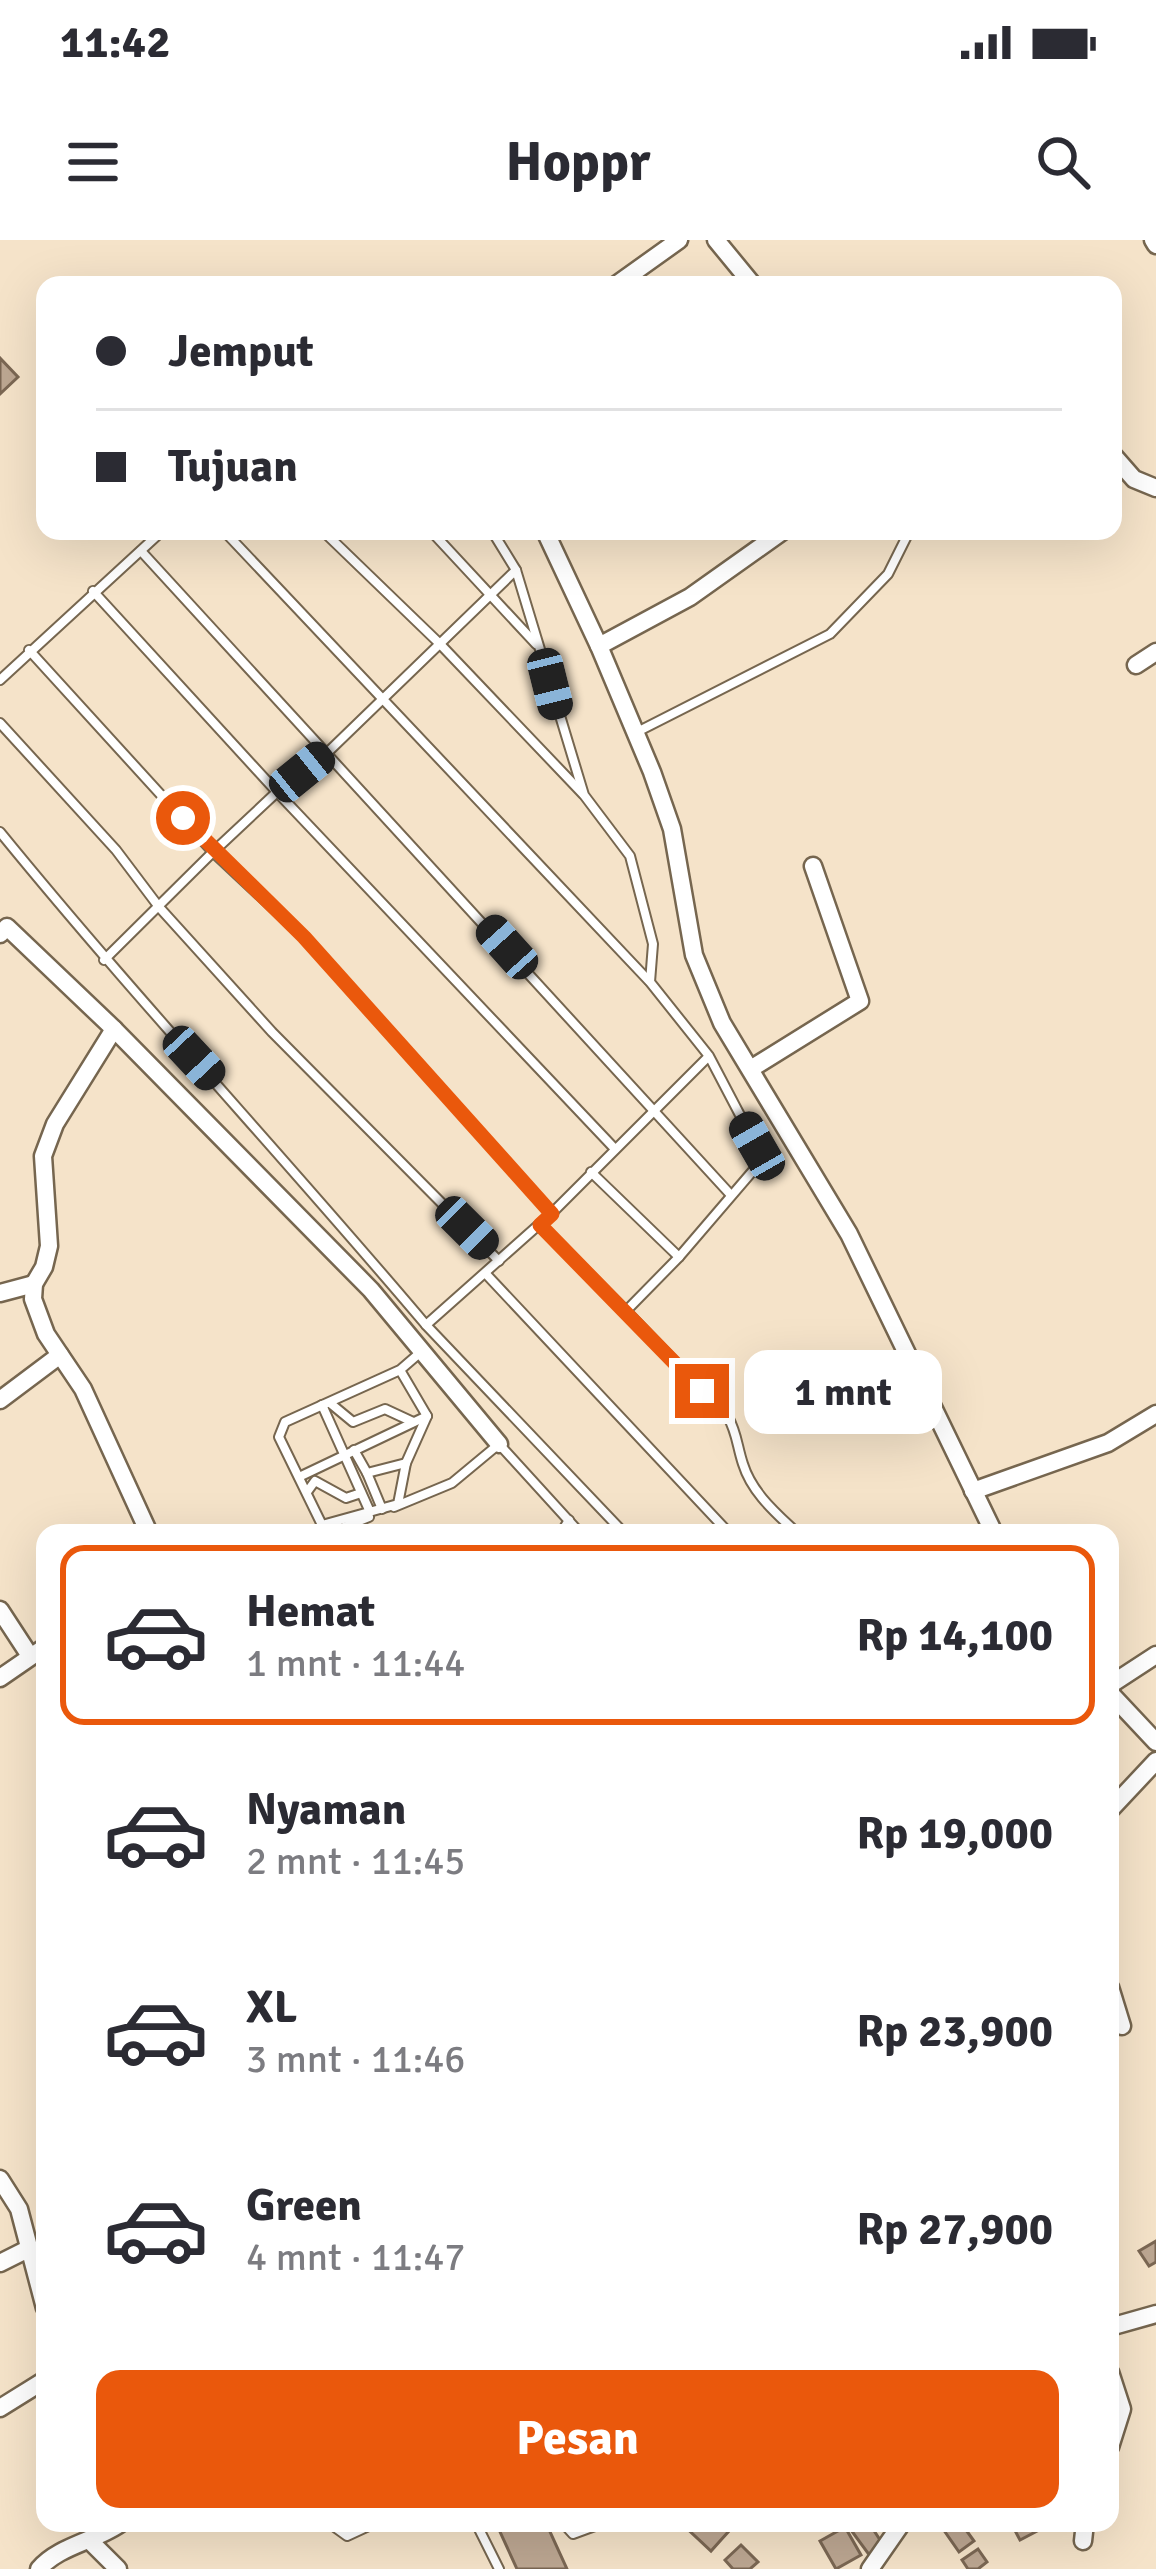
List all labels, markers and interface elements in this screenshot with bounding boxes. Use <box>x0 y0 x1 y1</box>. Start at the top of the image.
text: 11:42 <box>60 15 170 70</box>
icon: menu <box>60 129 126 195</box>
text: Hoppr <box>506 129 650 196</box>
icon: search <box>1030 129 1096 195</box>
text: Jemput <box>168 324 314 379</box>
text: Tujuan <box>168 439 298 494</box>
car <box>524 645 576 723</box>
car <box>263 735 341 809</box>
route start <box>156 791 210 845</box>
car <box>470 908 544 986</box>
car <box>156 1019 232 1097</box>
car <box>723 1106 791 1186</box>
car <box>429 1190 505 1266</box>
callout: 1 mnt <box>744 1349 942 1433</box>
route end <box>675 1364 729 1418</box>
text: 1 mnt <box>794 1368 892 1416</box>
icon: car <box>102 1581 210 1689</box>
text: Hemat <box>246 1584 375 1639</box>
text: Rp 14,100 <box>856 1608 1053 1663</box>
text: 1 mnt · 11:44 <box>246 1639 465 1687</box>
icon: car <box>102 1779 210 1887</box>
text: Nyaman <box>246 1782 406 1837</box>
text: Rp 19,000 <box>856 1806 1053 1861</box>
text: 2 mnt · 11:45 <box>246 1837 465 1885</box>
icon: car <box>102 1977 210 2085</box>
text: XL <box>246 1980 297 2035</box>
text: Rp 23,900 <box>856 2004 1053 2059</box>
text: 3 mnt · 11:46 <box>246 2035 465 2083</box>
icon: car <box>102 2175 210 2283</box>
text: Green <box>246 2178 362 2233</box>
text: Rp 27,900 <box>856 2202 1053 2257</box>
text: 4 mnt · 11:47 <box>246 2233 465 2281</box>
button: Pesan <box>96 2370 1059 2508</box>

